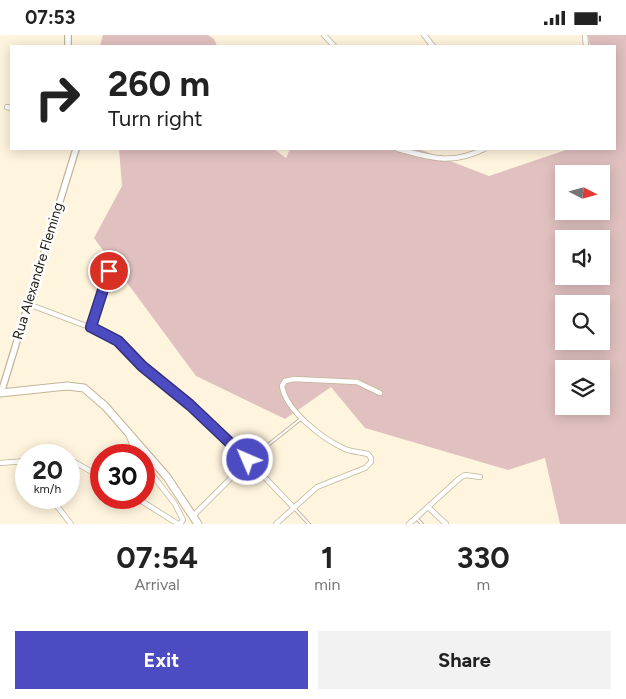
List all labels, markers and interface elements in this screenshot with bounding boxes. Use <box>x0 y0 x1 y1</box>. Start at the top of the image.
text: 07:53 <box>25 6 75 29</box>
text: 260 m <box>108 63 210 105</box>
icon: right <box>25 65 90 130</box>
text: Turn right <box>108 105 203 132</box>
north arrow <box>555 165 610 220</box>
map controls <box>555 165 610 415</box>
street label: Rua Alexandre Fleming <box>9 200 67 342</box>
button: sound <box>555 230 610 285</box>
pin <box>88 250 130 292</box>
icon: arrive <box>95 257 123 285</box>
button: search <box>555 295 610 350</box>
button: layers <box>555 360 610 415</box>
position arrow <box>221 433 273 485</box>
speed limit sign: 30 <box>90 444 155 509</box>
text: 20 <box>32 455 63 485</box>
text: km/h <box>34 482 61 496</box>
text: 07:54 <box>116 539 198 576</box>
text: 1 <box>321 539 334 576</box>
text: 330 <box>457 539 510 576</box>
text: Arrival <box>135 575 180 594</box>
text: min <box>314 575 341 594</box>
text: m <box>476 575 490 594</box>
button: Exit <box>15 631 308 689</box>
button: Share <box>318 631 611 689</box>

